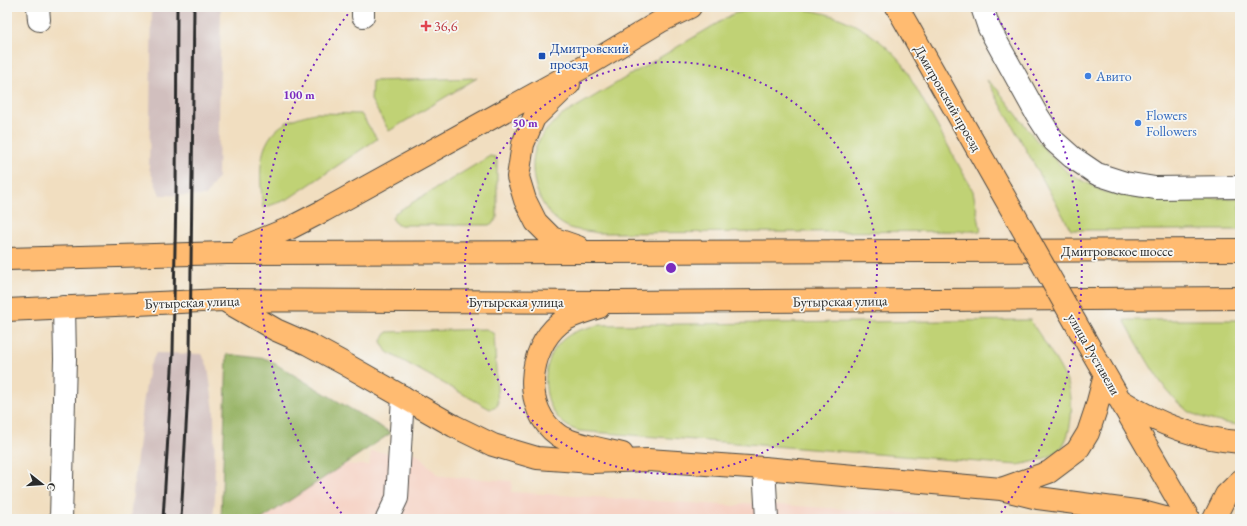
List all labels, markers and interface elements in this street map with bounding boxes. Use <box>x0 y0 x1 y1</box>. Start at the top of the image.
place label: 36,6 <box>434 17 458 35</box>
marker: 36,6 <box>421 21 431 31</box>
place label: Дмитровский проезд <box>550 39 629 73</box>
street label: Дмитровский проезд <box>910 42 986 155</box>
marker: Дмитровский проезд <box>537 51 547 61</box>
place label: Авито <box>1095 67 1132 85</box>
marker: Авито <box>1083 71 1093 81</box>
text: 100 m <box>283 87 315 103</box>
place label: Flowers Followers <box>1146 106 1197 140</box>
text: 50 m <box>512 115 538 131</box>
marker: Flowers Followers <box>1133 118 1143 128</box>
street label: Дмитровское шоссе <box>1061 242 1173 260</box>
centre of rings <box>664 261 678 275</box>
street label: Бутырская улица <box>144 291 240 313</box>
street label: Бутырская улица <box>792 291 888 311</box>
street label: Бутырская улица <box>468 293 564 311</box>
street label: улица Руставели <box>1063 310 1125 399</box>
north arrow <box>22 464 62 504</box>
text: С <box>44 481 59 493</box>

